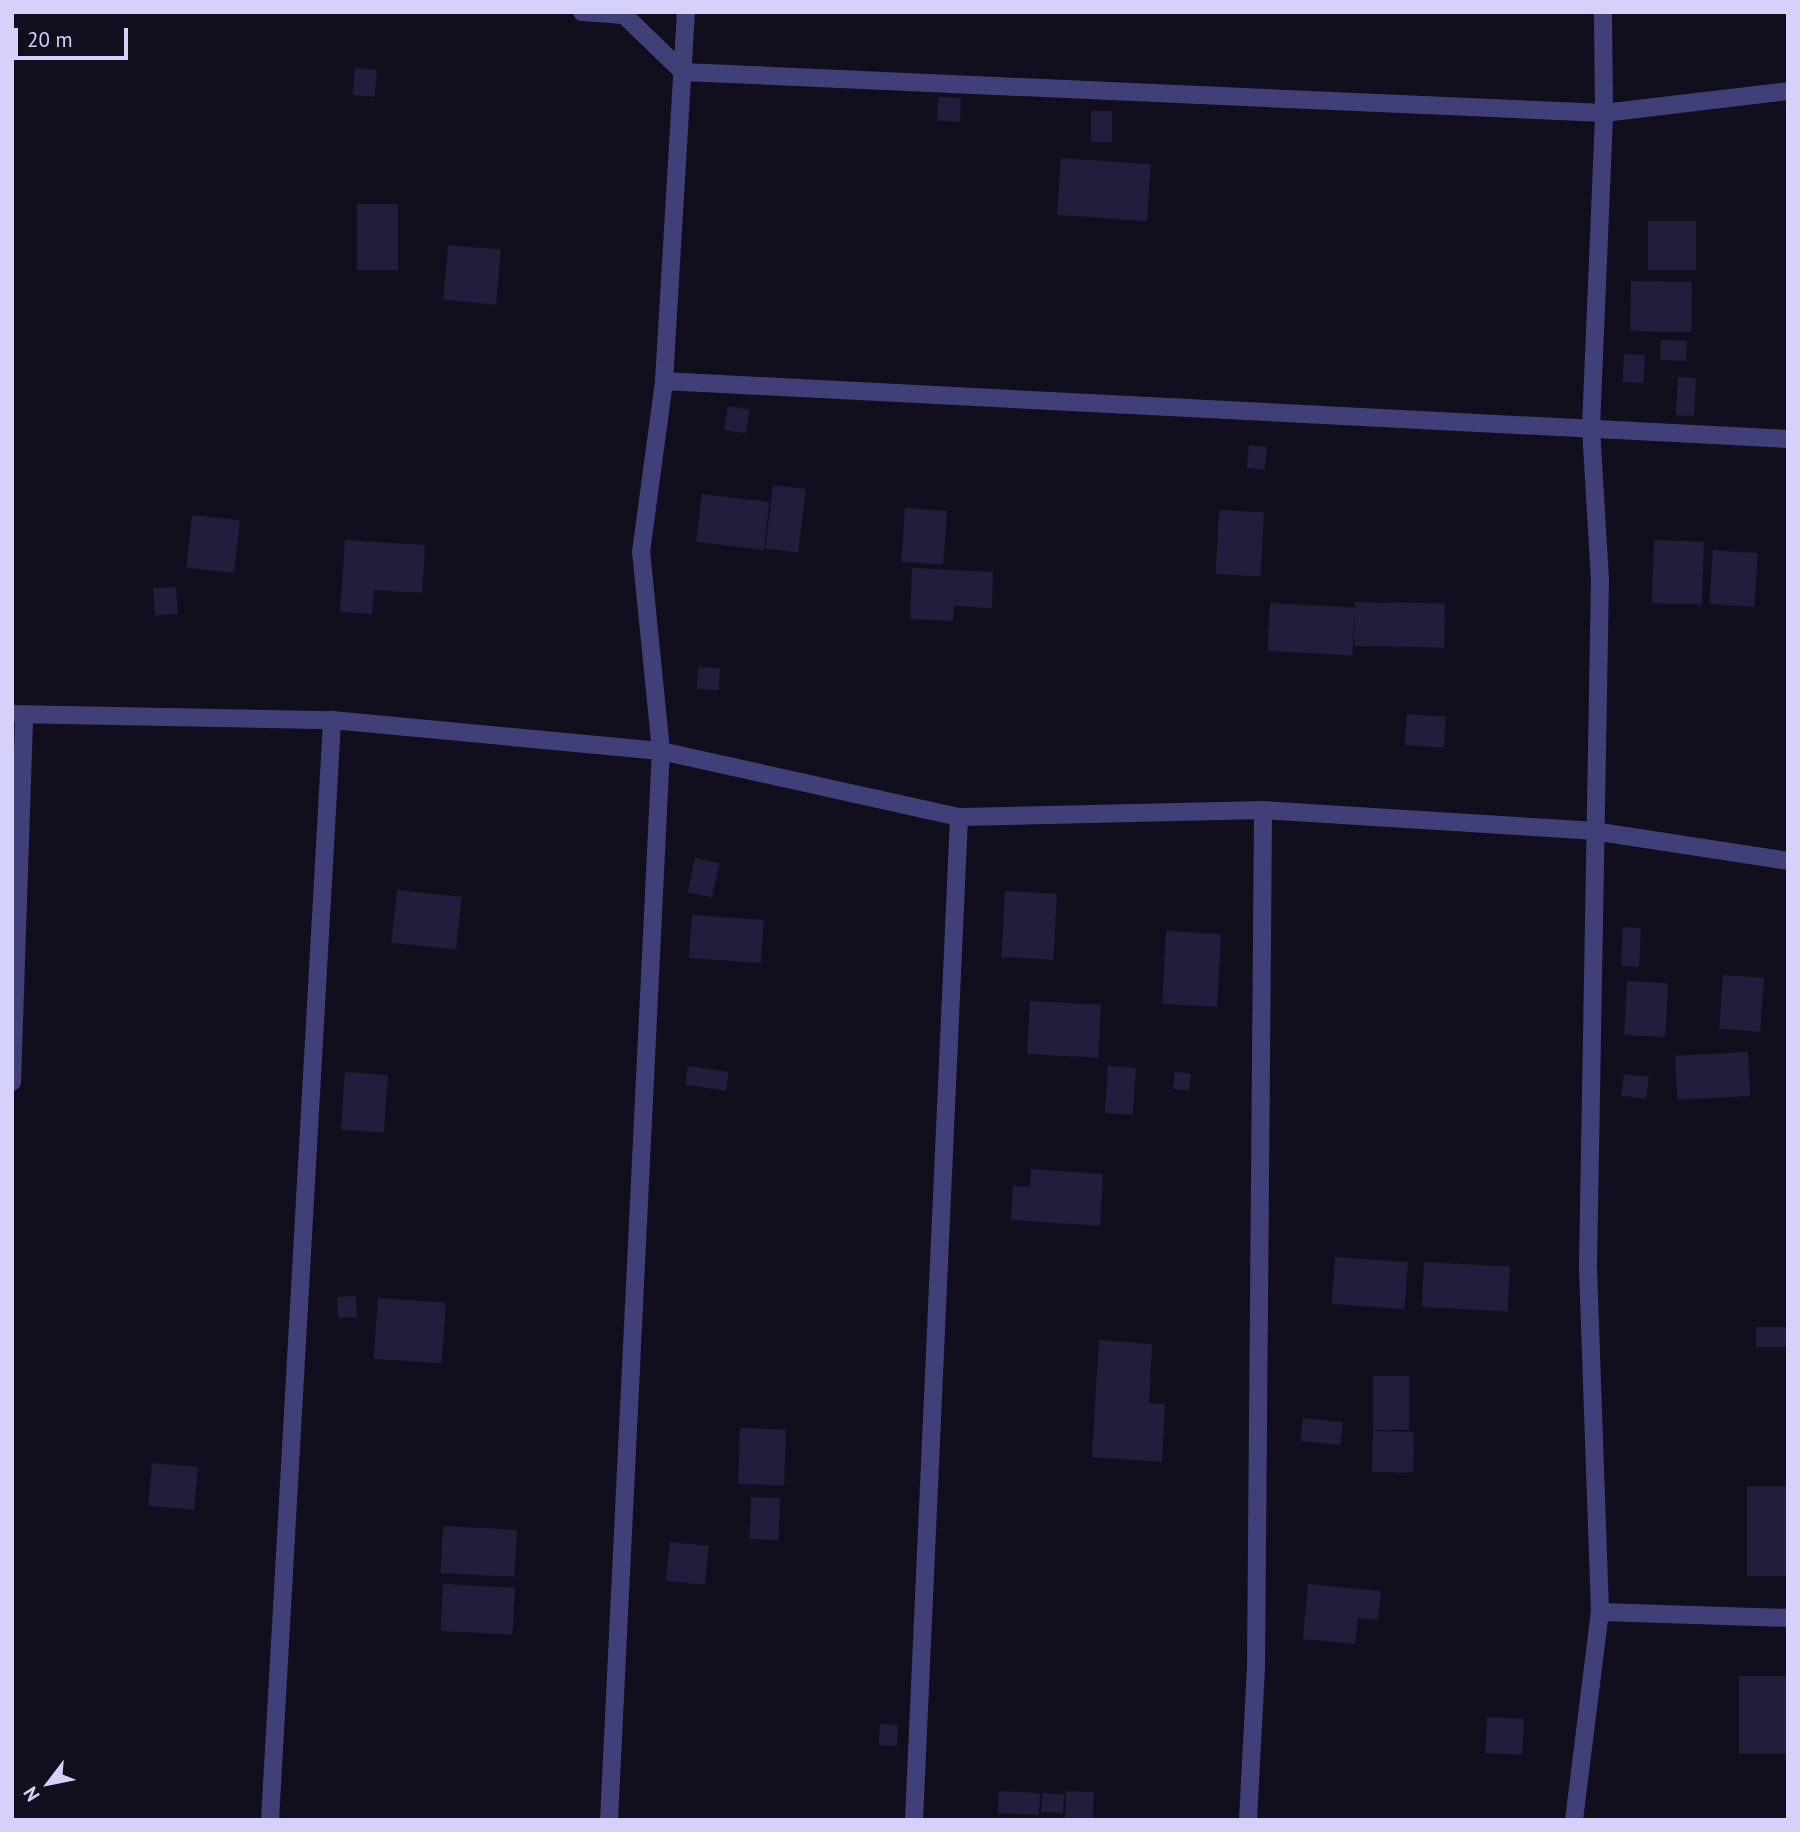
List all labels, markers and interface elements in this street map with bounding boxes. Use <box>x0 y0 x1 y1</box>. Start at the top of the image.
scale bar <box>18 14 131 58</box>
text: 20 m <box>27 26 73 53</box>
north arrow <box>14 1748 84 1818</box>
text: N <box>18 1782 45 1806</box>

